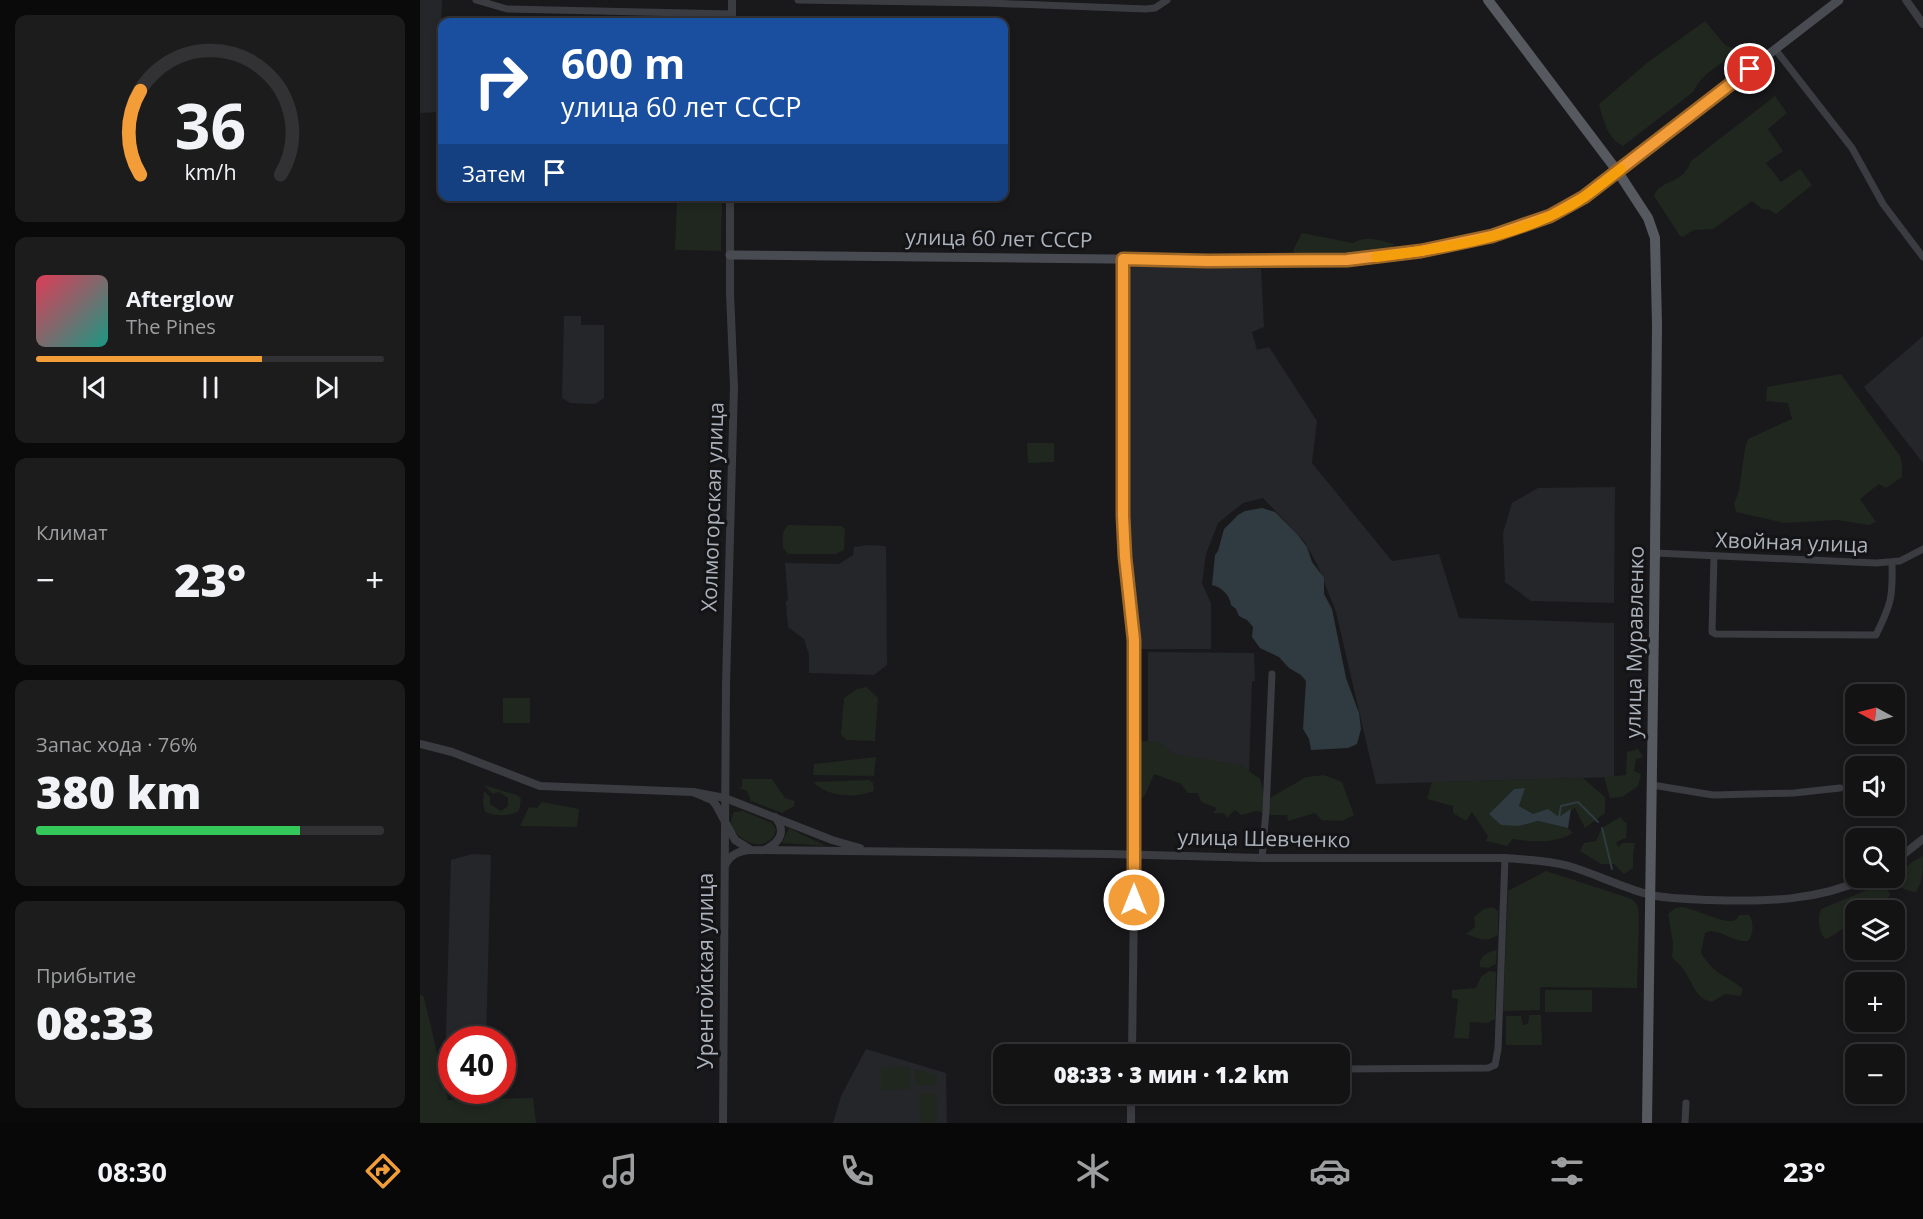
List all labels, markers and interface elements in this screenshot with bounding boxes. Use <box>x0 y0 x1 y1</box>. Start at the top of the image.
text: 600 m <box>561 34 685 91</box>
icon: right <box>462 42 540 120</box>
pin <box>1724 43 1775 94</box>
icon: arrive <box>1733 52 1766 85</box>
text: 36 <box>174 82 246 167</box>
text: улица 60 лет СССР <box>561 88 802 125</box>
icon: arrive <box>538 156 571 189</box>
text: km/h <box>184 158 236 187</box>
text: Затем <box>462 158 526 188</box>
street label: улица 60 лет СССР <box>905 222 1093 254</box>
text: Afterglow <box>126 283 234 313</box>
text: The Pines <box>126 313 216 340</box>
icon: previous <box>78 371 111 404</box>
icon: pause <box>194 371 227 404</box>
icon: next <box>310 371 343 404</box>
street label: Холмогорская улица <box>694 402 730 612</box>
text: Климат <box>36 519 108 546</box>
street label: Хвойная улица <box>1715 525 1869 559</box>
street label: улица Муравленко <box>1618 545 1650 739</box>
text: 23° <box>174 549 246 610</box>
text: − <box>36 557 55 602</box>
text: + <box>365 557 384 602</box>
north arrow <box>1845 684 1905 744</box>
map controls <box>1845 684 1905 1104</box>
text: Запас хода · 76% <box>36 731 197 758</box>
button: sound <box>1845 756 1905 816</box>
text: 380 km <box>36 761 201 822</box>
street label: улица Шевченко <box>1177 822 1351 854</box>
button: search <box>1845 828 1905 888</box>
position arrow <box>1102 868 1166 932</box>
street label: Уренгойская улица <box>691 873 719 1069</box>
button: layers <box>1845 900 1905 960</box>
text: Прибытие <box>36 962 136 989</box>
button: + <box>1845 972 1905 1032</box>
text: 08:33 <box>36 992 154 1053</box>
speed limit sign: 40 <box>438 1026 516 1104</box>
button: − <box>1845 1044 1905 1104</box>
text: 08:33 · 3 мин · 1.2 km <box>1054 1059 1289 1089</box>
icon: directions <box>362 1150 404 1192</box>
icon: music <box>599 1150 641 1192</box>
icon: phone <box>836 1150 878 1192</box>
icon: climate <box>1072 1150 1114 1192</box>
icon: car <box>1309 1150 1351 1192</box>
icon: filters <box>1546 1150 1588 1192</box>
text: 08:30 <box>97 1153 167 1190</box>
text: 23° <box>1783 1153 1825 1190</box>

